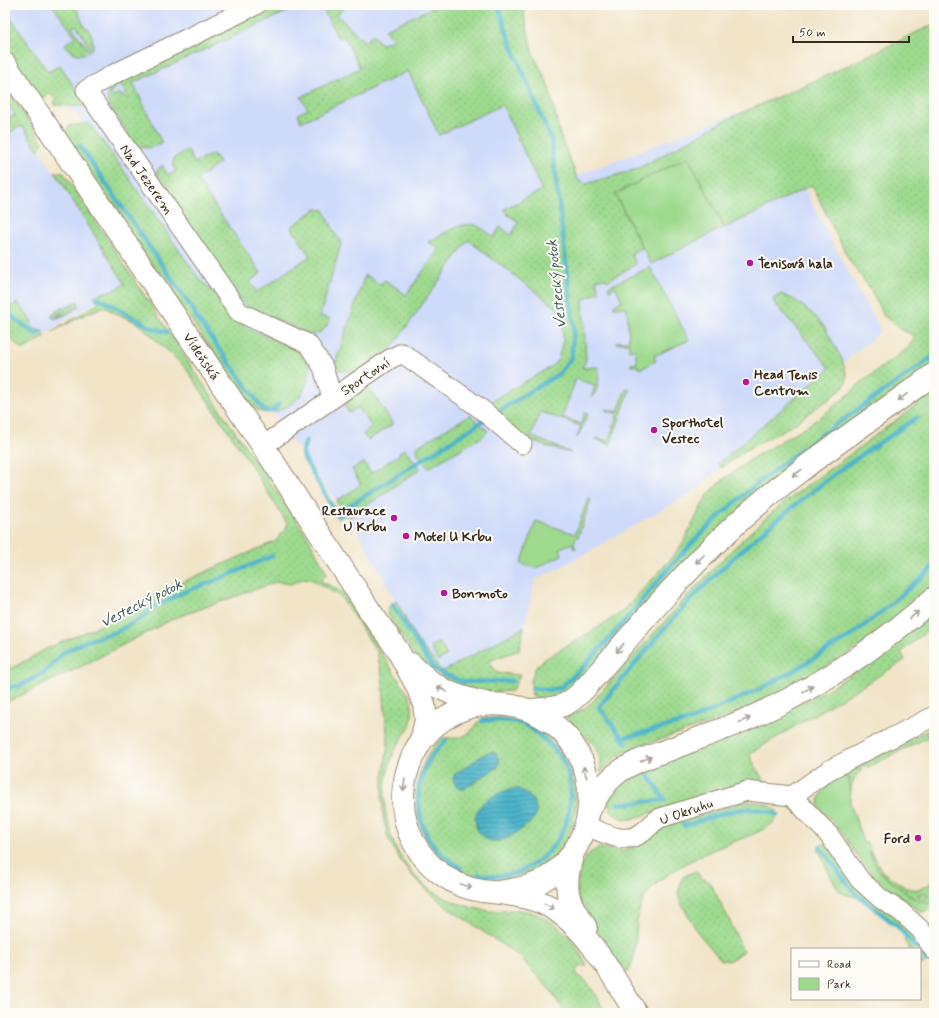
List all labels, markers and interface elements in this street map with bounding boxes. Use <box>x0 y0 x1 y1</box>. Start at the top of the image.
scale bar <box>793 18 909 44</box>
text: 50 m <box>799 25 826 41</box>
street label: Nad Jezerem <box>115 141 177 218</box>
water label: Vestecký potok <box>542 238 572 329</box>
place label: Tenisová hala <box>758 255 833 273</box>
marker: Tenisová hala <box>745 258 755 268</box>
street label: Vídeňská <box>179 329 224 384</box>
street label: Sportovní <box>337 354 394 400</box>
place label: Head Tenis Centrum <box>754 366 818 400</box>
marker: Head Tenis Centrum <box>741 377 751 387</box>
one-way arrow <box>897 393 908 401</box>
place label: Sporthotel Vestec <box>662 414 724 448</box>
marker: Sporthotel Vestec <box>649 425 659 435</box>
one-way arrow <box>792 469 803 477</box>
place label: Restaurace U Krbu <box>322 502 387 536</box>
marker: Restaurace U Krbu <box>389 513 399 523</box>
place label: Motel U Krbu <box>414 528 492 546</box>
marker: Motel U Krbu <box>401 531 411 541</box>
one-way arrow <box>695 554 705 564</box>
water label: Vestecký potok <box>97 574 186 633</box>
place label: Bonmoto <box>452 585 508 603</box>
marker: Bonmoto <box>439 588 449 598</box>
one-way arrow <box>909 611 920 620</box>
one-way arrow <box>616 642 625 653</box>
one-way arrow <box>436 684 448 692</box>
one-way arrow <box>802 685 814 692</box>
one-way arrow <box>738 716 750 723</box>
one-way arrow <box>639 755 651 762</box>
one-way arrow <box>581 766 588 779</box>
one-way arrow <box>399 778 407 791</box>
street label: U Okruhu <box>657 794 715 829</box>
place label: Ford <box>884 830 910 848</box>
marker: Ford <box>913 833 923 843</box>
one-way arrow <box>460 883 472 891</box>
one-way arrow <box>542 903 554 910</box>
legend <box>791 948 921 1000</box>
text: Road <box>827 957 851 973</box>
text: Park <box>827 977 851 993</box>

